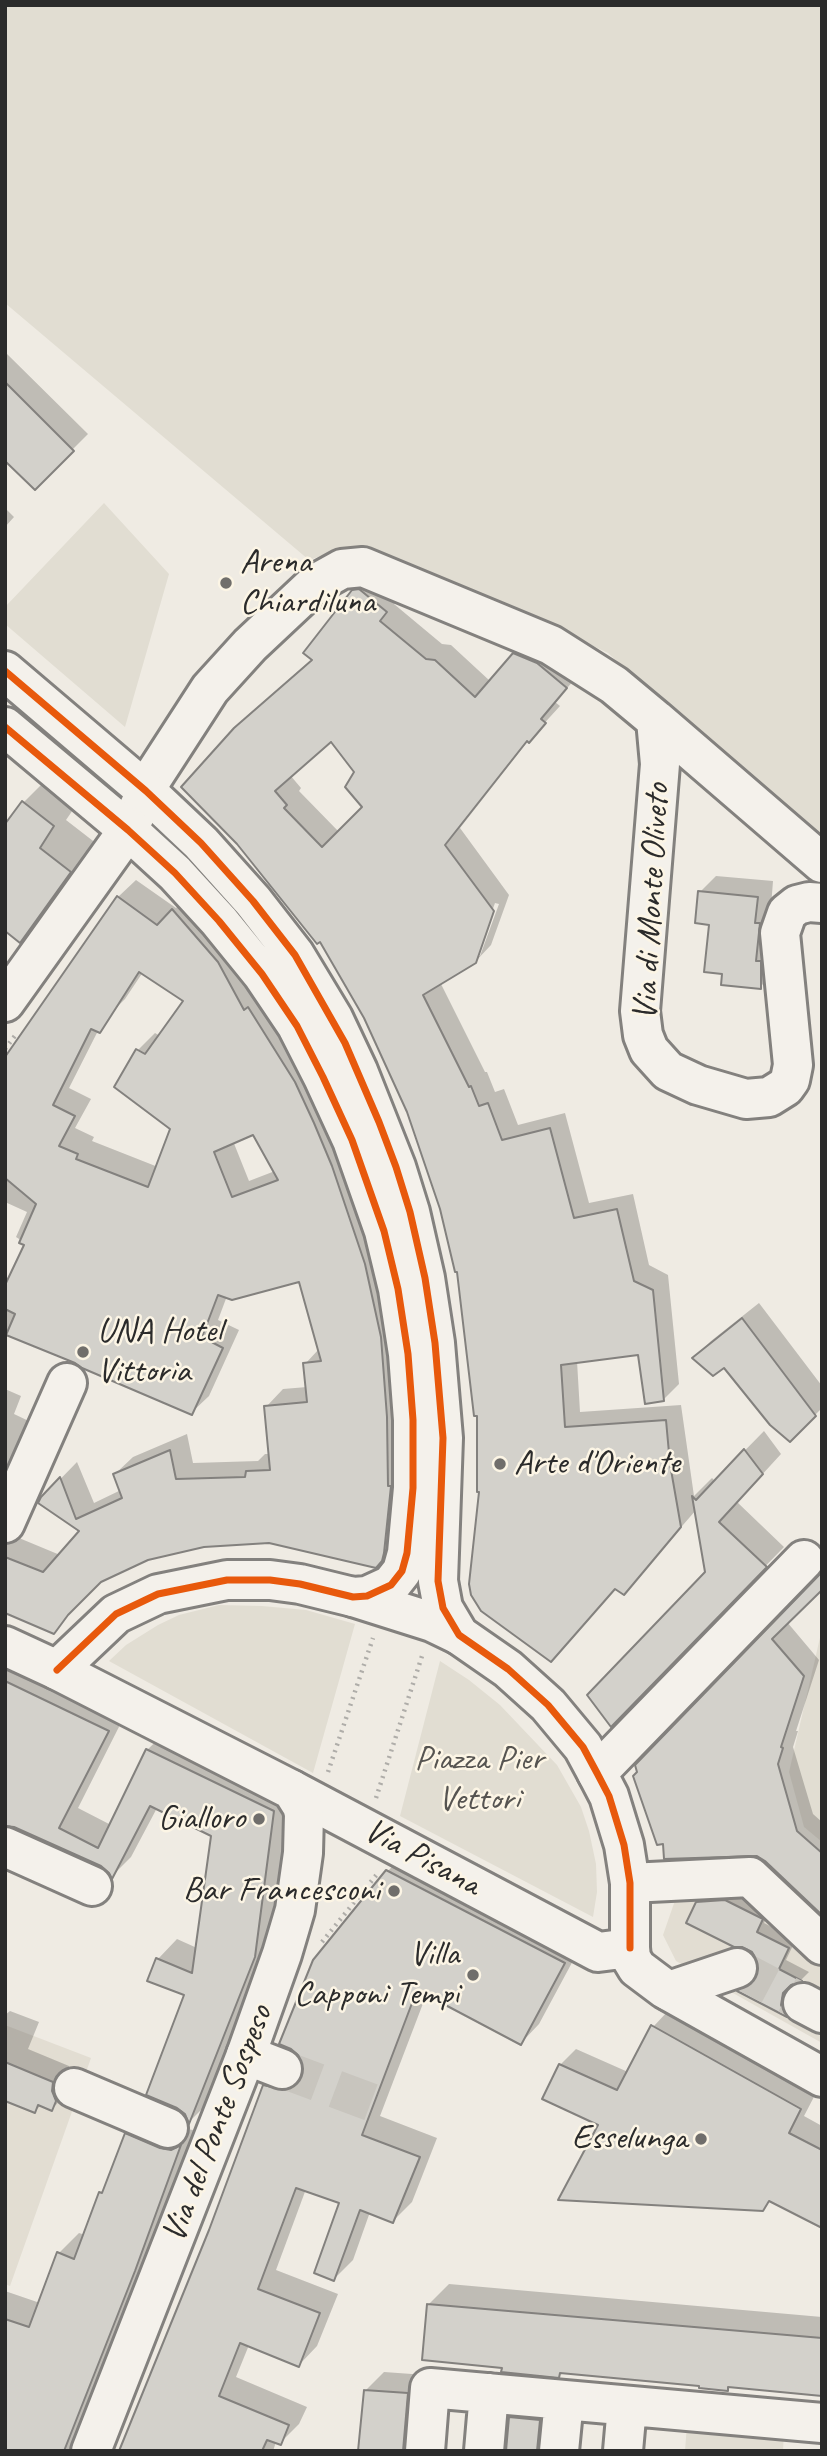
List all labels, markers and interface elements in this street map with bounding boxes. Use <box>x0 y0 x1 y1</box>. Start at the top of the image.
place label: Arena Chiardiluna <box>240 542 375 624</box>
marker: Arena Chiardiluna <box>218 575 234 591</box>
street label: Via di Monte Oliveto <box>625 783 679 1021</box>
place label: UNA Hotel Vittoria <box>97 1311 222 1393</box>
marker: UNA Hotel Vittoria <box>75 1344 91 1360</box>
place label: Arte d'Oriente <box>514 1443 680 1485</box>
marker: Arte d'Oriente <box>492 1456 508 1472</box>
park label: Piazza Pier Vettori <box>414 1739 544 1821</box>
place label: Gialloro <box>158 1798 245 1840</box>
street label: Via Pisana <box>357 1810 487 1906</box>
marker: Gialloro <box>251 1811 267 1827</box>
place label: Bar Francesconi <box>183 1870 380 1912</box>
marker: Bar Francesconi <box>386 1883 402 1899</box>
place label: Villa Capponi Tempi <box>294 1934 459 2016</box>
marker: Villa Capponi Tempi <box>465 1967 481 1983</box>
street label: Via del Ponte Sospeso <box>154 2000 282 2248</box>
place label: Esselunga <box>572 2118 687 2160</box>
marker: Esselunga <box>693 2131 709 2147</box>

